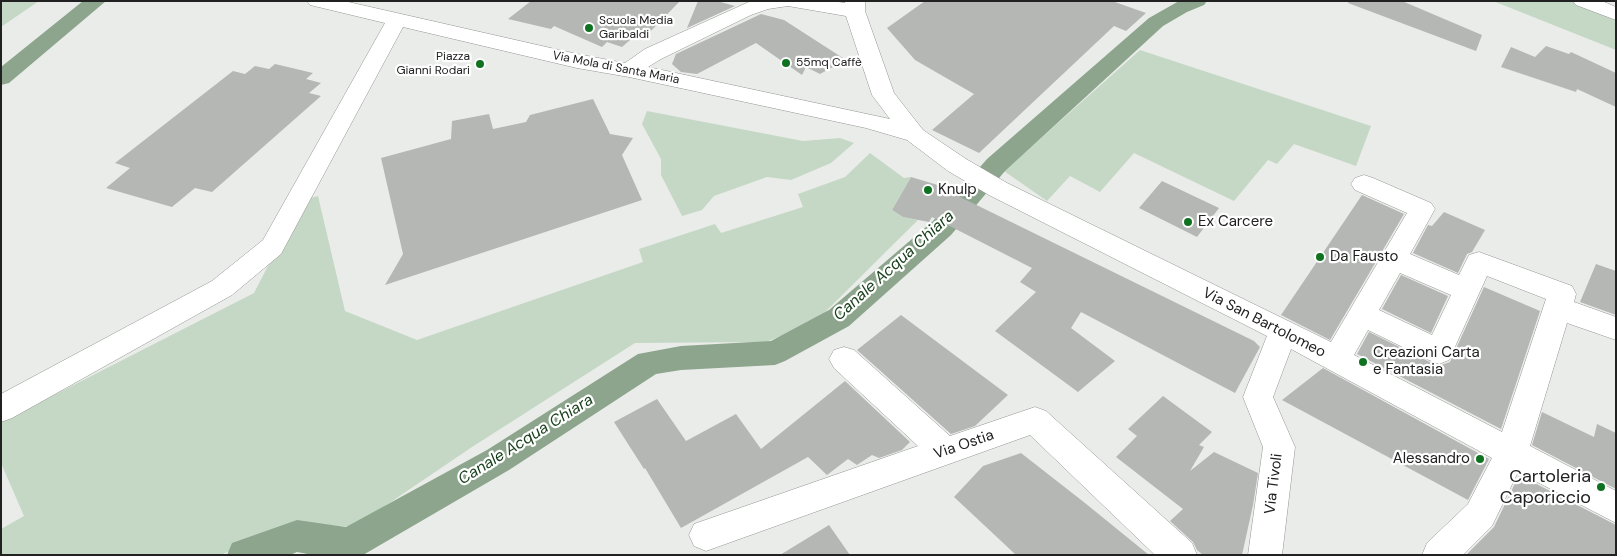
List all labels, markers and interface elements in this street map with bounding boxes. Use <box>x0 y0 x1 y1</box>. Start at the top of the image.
place label: Scuola Media Garibaldi <box>599 14 673 42</box>
marker: Scuola Media Garibaldi <box>583 22 595 34</box>
street label: Via Mola di Santa Maria <box>551 49 681 87</box>
place label: Piazza Gianni Rodari <box>396 50 470 78</box>
place label: 55mq Caffè <box>796 56 862 70</box>
marker: 55mq Caffè <box>780 57 792 69</box>
marker: Piazza Gianni Rodari <box>474 58 486 70</box>
place label: Knulp <box>938 181 977 199</box>
marker: Knulp <box>922 184 934 196</box>
water label: Canale Acqua Chiara <box>830 207 958 325</box>
place label: Ex Carcere <box>1198 213 1273 231</box>
marker: Ex Carcere <box>1182 216 1194 228</box>
place label: Da Fausto <box>1330 248 1399 266</box>
marker: Da Fausto <box>1314 251 1326 263</box>
street label: Via San Bartolomeo <box>1200 284 1328 362</box>
place label: Creazioni Carta e Fantasia <box>1373 344 1480 379</box>
marker: Creazioni Carta e Fantasia <box>1357 356 1369 368</box>
water label: Canale Acqua Chiara <box>455 391 597 489</box>
street label: Via Ostia <box>932 426 996 464</box>
place label: Alessandro <box>1393 450 1470 468</box>
street label: Via Tivoli <box>1261 453 1287 515</box>
marker: Alessandro <box>1474 453 1486 465</box>
place label: Cartoleria Caporiccio <box>1500 466 1591 508</box>
marker: Cartoleria Caporiccio <box>1595 481 1607 493</box>

